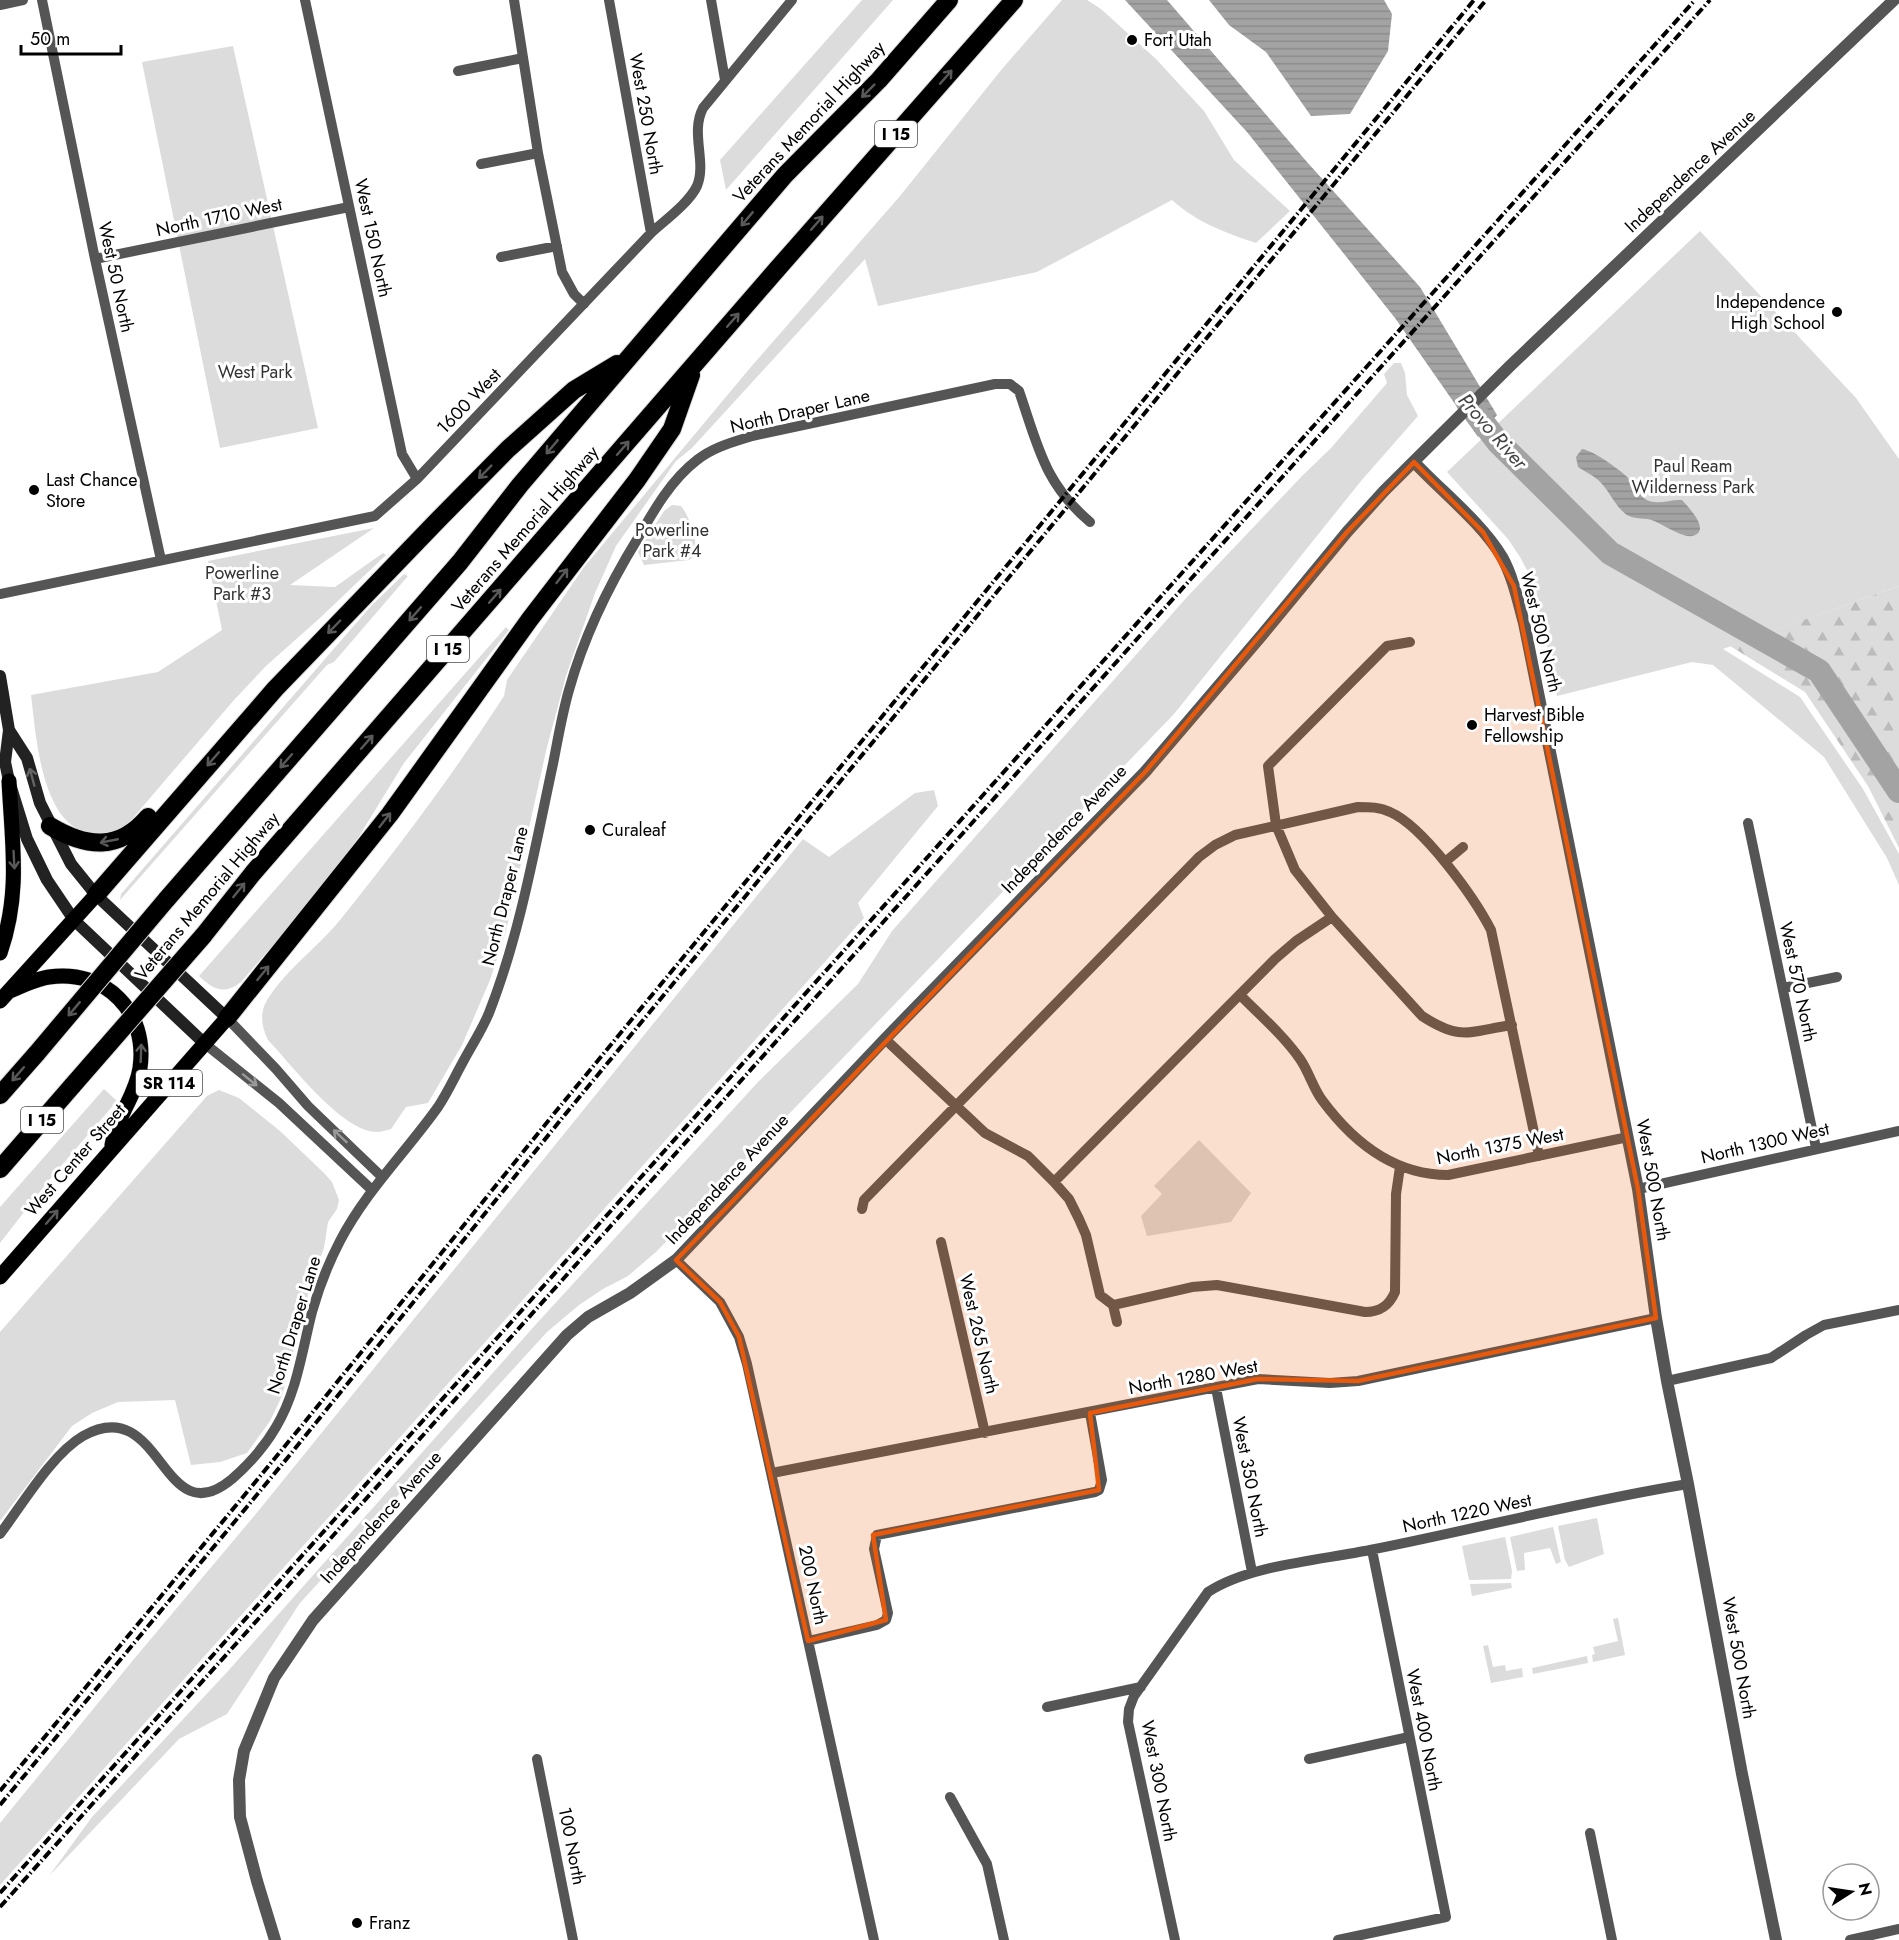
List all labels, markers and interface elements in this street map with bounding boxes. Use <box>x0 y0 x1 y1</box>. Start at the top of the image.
scale bar <box>21 18 122 56</box>
text: 50 m <box>30 26 70 52</box>
place label: Fort Utah <box>1144 27 1212 53</box>
marker: Fort Utah <box>1125 33 1139 47</box>
street label: Veterans Memorial Highway <box>727 35 891 209</box>
street label: West 250 North <box>623 51 669 177</box>
one-way arrow <box>939 70 953 85</box>
one-way arrow <box>861 84 876 99</box>
street label: Independence Avenue <box>1619 103 1761 239</box>
road number: I 15 <box>875 121 917 147</box>
street label: West 150 North <box>348 176 398 300</box>
street label: North 1710 West <box>154 191 285 243</box>
one-way arrow <box>740 211 754 226</box>
one-way arrow <box>810 216 824 231</box>
street label: West 50 North <box>92 219 140 335</box>
place label: Independence High School <box>1716 289 1825 336</box>
marker: Independence High School <box>1830 305 1844 319</box>
one-way arrow <box>726 312 739 328</box>
park label: West Park <box>218 359 292 385</box>
street label: 1600 West <box>431 362 508 440</box>
street label: North Draper Lane <box>728 382 872 440</box>
water label: Provo River <box>1451 387 1535 477</box>
one-way arrow <box>546 439 559 455</box>
street label: Veterans Memorial Highway <box>445 440 605 618</box>
one-way arrow <box>616 441 630 456</box>
park label: Paul Ream Wilderness Park <box>1631 453 1755 500</box>
one-way arrow <box>478 465 493 480</box>
place label: Last Chance Store <box>46 467 138 514</box>
marker: Last Chance Store <box>27 483 41 497</box>
park label: Powerline Park #4 <box>635 517 709 564</box>
park label: Powerline Park #3 <box>205 560 279 607</box>
one-way arrow <box>555 568 568 584</box>
street label: West 500 North <box>1513 569 1569 695</box>
one-way arrow <box>488 589 502 604</box>
one-way arrow <box>408 606 421 622</box>
one-way arrow <box>327 619 341 634</box>
road number: I 15 <box>427 636 469 662</box>
place label: Harvest Bible Fellowship <box>1484 702 1585 749</box>
marker: Harvest Bible Fellowship <box>1465 718 1479 732</box>
one-way arrow <box>360 735 374 750</box>
one-way arrow <box>206 751 220 766</box>
one-way arrow <box>280 753 293 769</box>
street label: Independence Avenue <box>995 759 1133 899</box>
one-way arrow <box>26 768 37 787</box>
street label: Veterans Memorial Highway <box>129 806 285 986</box>
one-way arrow <box>379 813 392 829</box>
place label: Curaleaf <box>602 817 667 843</box>
marker: Curaleaf <box>583 823 597 837</box>
street label: North Draper Lane <box>475 824 535 968</box>
one-way arrow <box>100 836 119 847</box>
one-way arrow <box>8 850 19 870</box>
one-way arrow <box>233 882 246 898</box>
street label: West 570 North <box>1773 920 1823 1044</box>
one-way arrow <box>257 965 270 981</box>
one-way arrow <box>67 1001 80 1017</box>
one-way arrow <box>135 1044 147 1064</box>
one-way arrow <box>12 1066 25 1082</box>
road number: SR 114 <box>136 1070 202 1096</box>
one-way arrow <box>241 1073 257 1086</box>
street label: West Center Street <box>19 1097 132 1222</box>
road number: I 15 <box>21 1107 63 1133</box>
street label: Independence Avenue <box>659 1108 795 1250</box>
street label: North 1300 West <box>1698 1115 1833 1170</box>
street label: West 500 North <box>1629 1117 1677 1243</box>
street label: North 1375 West <box>1434 1121 1566 1171</box>
one-way arrow <box>333 1129 348 1143</box>
one-way arrow <box>45 1210 59 1225</box>
street label: North Draper Lane <box>261 1253 327 1397</box>
street label: West 265 North <box>953 1271 1005 1397</box>
street label: North 1280 West <box>1126 1353 1260 1401</box>
street label: West 350 North <box>1226 1414 1274 1540</box>
street label: Independence Avenue <box>314 1445 448 1589</box>
street label: North 1220 West <box>1400 1487 1534 1539</box>
street label: 200 North <box>792 1543 834 1627</box>
street label: West 500 North <box>1715 1595 1763 1721</box>
street label: West 400 North <box>1399 1667 1449 1793</box>
street label: West 300 North <box>1134 1718 1184 1844</box>
street label: 100 North <box>552 1805 592 1887</box>
north arrow <box>1821 1862 1881 1922</box>
text: N <box>1853 1880 1878 1898</box>
place label: Franz <box>369 1910 411 1936</box>
marker: Franz <box>350 1916 364 1930</box>

